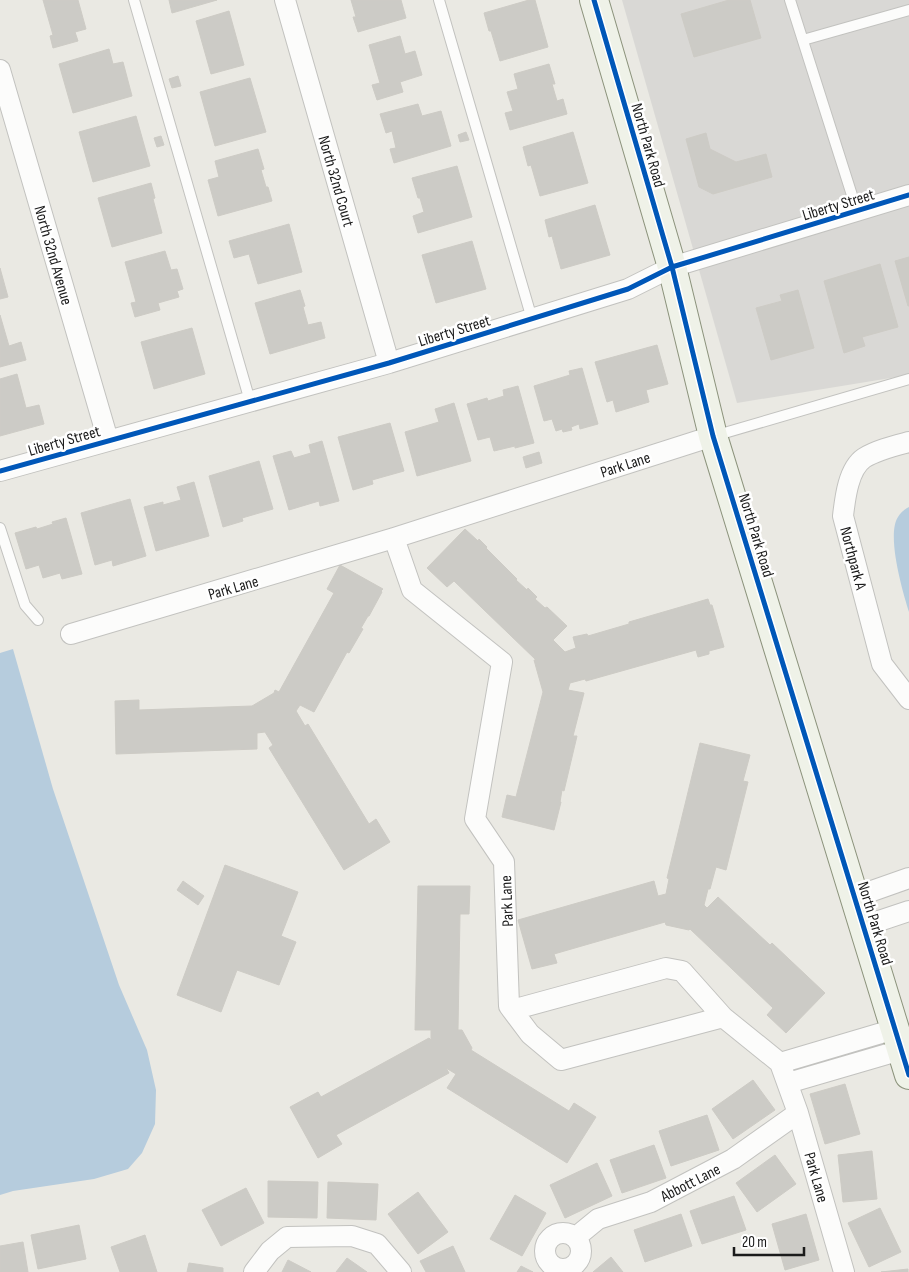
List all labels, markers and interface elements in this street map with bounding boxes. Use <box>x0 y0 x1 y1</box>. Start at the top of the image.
street label: North Park Road <box>627 101 669 190</box>
street label: North 32nd Court <box>313 134 358 229</box>
street label: Liberty Street <box>800 185 877 225</box>
street label: North 32nd Avenue <box>29 204 76 307</box>
street label: Liberty Street <box>416 311 493 351</box>
street label: Liberty Street <box>26 422 103 461</box>
street label: Park Lane <box>598 448 653 482</box>
street label: North Park Road <box>734 491 777 580</box>
street label: Northpark A <box>835 525 870 592</box>
street label: Park Lane <box>206 572 261 605</box>
street label: Park Lane <box>497 875 518 927</box>
street label: North Park Road <box>853 879 896 968</box>
street label: Park Lane <box>799 1150 832 1205</box>
street label: Abbott Lane <box>657 1160 724 1207</box>
scale bar <box>734 1224 804 1256</box>
text: 20 m <box>742 1233 767 1252</box>

